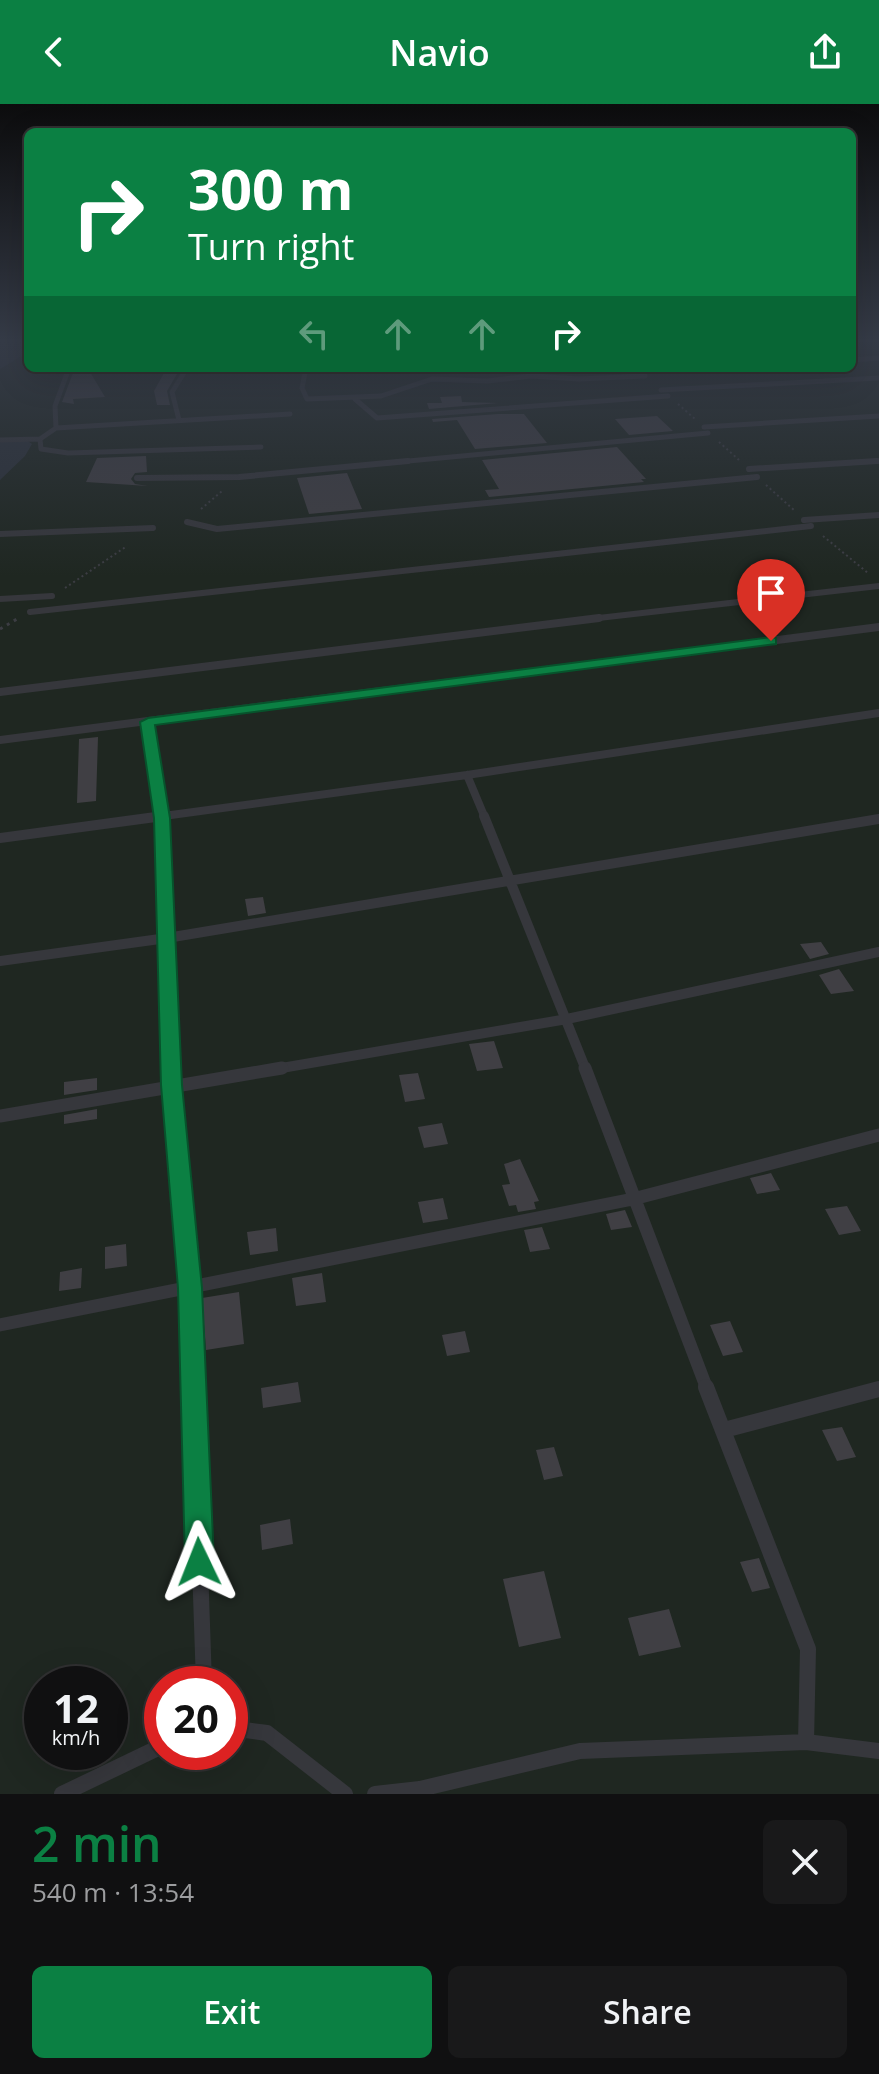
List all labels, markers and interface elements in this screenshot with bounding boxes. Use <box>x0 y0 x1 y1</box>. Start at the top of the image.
text: Navio <box>389 28 490 77</box>
icon: back <box>32 30 76 74</box>
icon: share <box>803 30 847 74</box>
text: 300 m <box>188 150 354 226</box>
icon: right <box>56 160 160 264</box>
text: Turn right <box>188 222 354 271</box>
icon: left <box>292 312 336 356</box>
icon: ahead <box>376 312 420 356</box>
icon: ahead <box>460 312 504 356</box>
icon: right <box>544 312 588 356</box>
pin <box>737 559 805 641</box>
icon: arrive <box>749 571 793 615</box>
position arrow <box>157 1520 241 1604</box>
speed limit sign: 20 <box>144 1666 248 1770</box>
text: 12 <box>53 1680 99 1735</box>
text: km/h <box>52 1724 100 1751</box>
text: 2 min <box>32 1811 162 1876</box>
button: close <box>763 1820 847 1904</box>
text: 540 m · 13:54 <box>32 1874 194 1910</box>
button: Exit <box>32 1966 432 2058</box>
button: Share <box>448 1966 847 2058</box>

